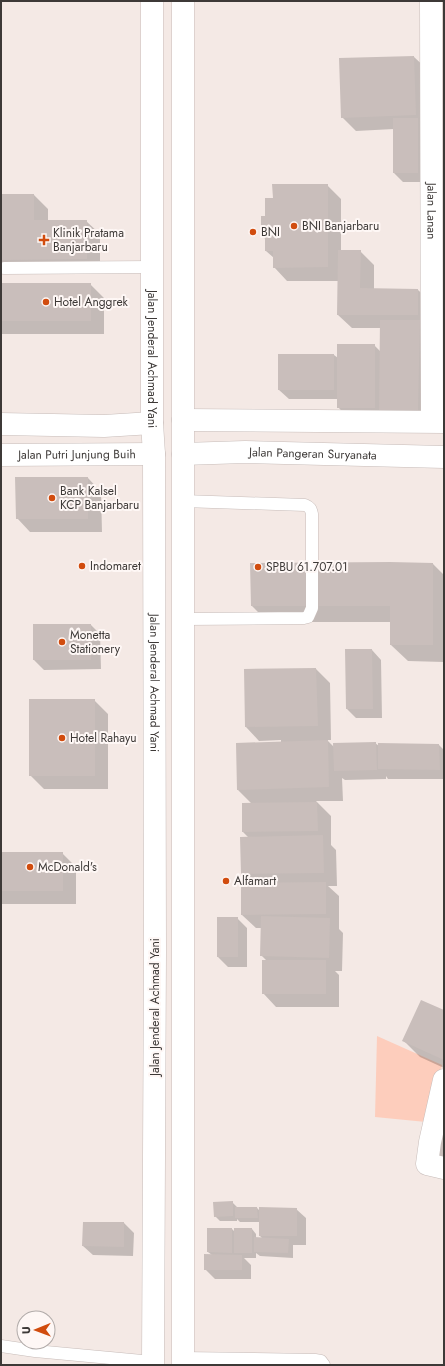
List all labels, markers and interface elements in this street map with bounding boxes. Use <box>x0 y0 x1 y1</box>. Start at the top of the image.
street label: Jalan Lanan <box>422 181 441 239</box>
place label: BNI Banjarbaru <box>302 217 379 235</box>
marker: BNI Banjarbaru <box>289 221 299 231</box>
place label: BNI <box>261 223 280 241</box>
place label: Klinik Pratama Banjarbaru <box>53 224 124 256</box>
marker: BNI <box>248 227 258 237</box>
marker: Klinik Pratama Banjarbaru <box>38 234 50 246</box>
street label: Jalan Jenderal Achmad Yani <box>143 288 161 429</box>
place label: Hotel Anggrek <box>54 293 129 311</box>
marker: Hotel Anggrek <box>41 297 51 307</box>
street label: Jalan Pangeran Suryanata <box>247 443 377 464</box>
street label: Jalan Putri Junjung Buih <box>16 445 136 464</box>
place label: Bank Kalsel KCP Banjarbaru <box>60 482 139 514</box>
marker: Bank Kalsel KCP Banjarbaru <box>47 493 57 503</box>
place label: Indomaret <box>90 557 141 575</box>
place label: SPBU 61.707.01 <box>266 558 348 576</box>
marker: Indomaret <box>77 561 87 571</box>
marker: SPBU 61.707.01 <box>253 562 263 572</box>
street label: Jalan Jenderal Achmad Yani <box>145 612 164 752</box>
place label: Monetta Stationery <box>70 626 121 658</box>
marker: Monetta Stationery <box>57 637 67 647</box>
place label: Hotel Rahayu <box>70 729 137 747</box>
marker: Hotel Rahayu <box>57 733 67 743</box>
place label: McDonald's <box>38 858 97 876</box>
marker: McDonald's <box>25 862 35 872</box>
place label: Alfamart <box>234 872 276 890</box>
marker: Alfamart <box>221 876 231 886</box>
street label: Jalan Jenderal Achmad Yani <box>146 938 164 1078</box>
north arrow <box>16 1310 56 1350</box>
text: U <box>18 1326 34 1334</box>

